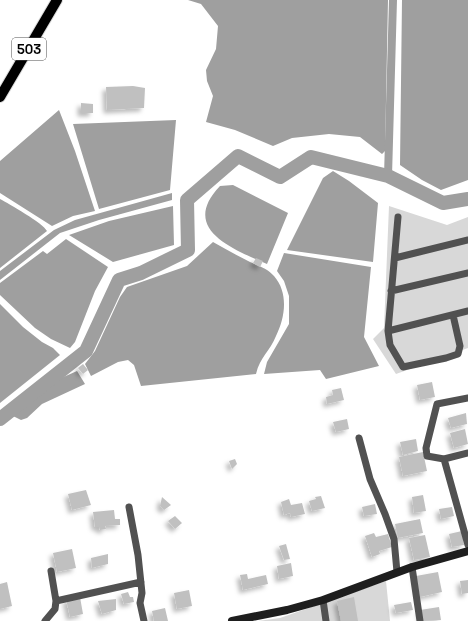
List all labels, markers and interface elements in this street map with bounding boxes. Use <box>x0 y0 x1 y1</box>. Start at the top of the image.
road number: 503 <box>12 38 46 60</box>

